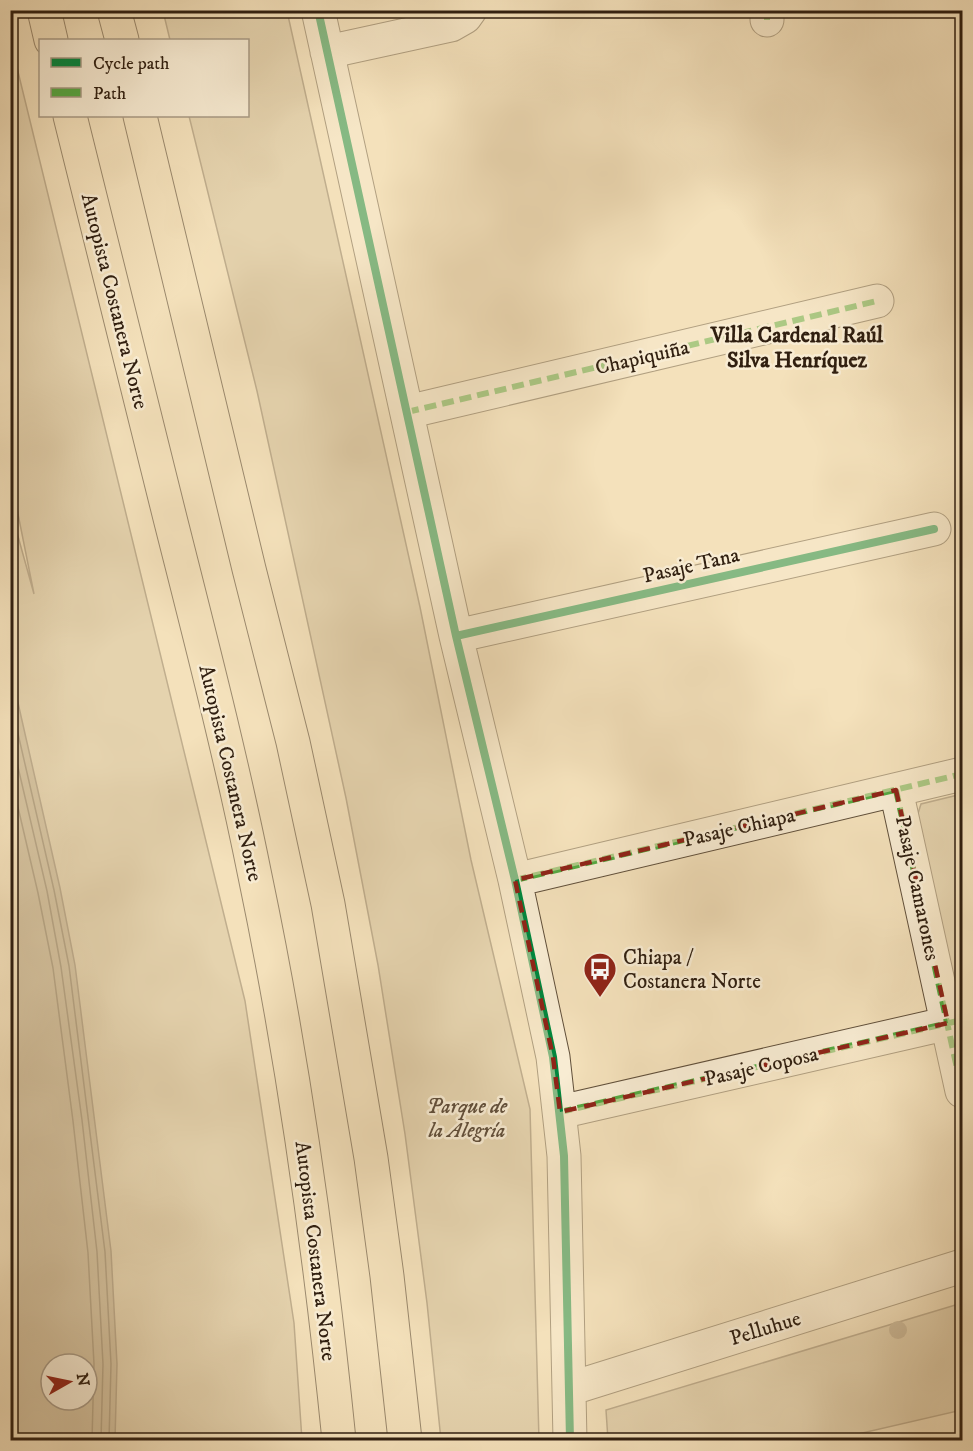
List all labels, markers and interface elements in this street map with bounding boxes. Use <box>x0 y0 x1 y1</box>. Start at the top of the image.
legend <box>39 39 249 117</box>
text: Cycle path <box>93 53 170 75</box>
text: Path <box>93 83 127 105</box>
street label: Autopista Costanera Norte <box>75 191 153 412</box>
district label: Villa Cardenal Raúl Silva Henríquez <box>710 322 884 374</box>
street label: Chapiquiña <box>593 335 692 381</box>
street label: Pasaje Tana <box>640 542 742 590</box>
street label: Autopista Costanera Norte <box>192 662 268 884</box>
street label: Pasaje Chiapa <box>681 802 798 853</box>
street label: Pasaje Camarones <box>889 813 945 963</box>
place label: Chiapa / Costanera Norte <box>623 945 761 995</box>
bus stop icon: Chiapa / Costanera Norte <box>582 951 618 998</box>
street label: Pasaje Coposa <box>702 1041 821 1093</box>
park label: Parque de la Alegría <box>427 1094 508 1144</box>
street label: Autopista Costanera Norte <box>289 1140 341 1363</box>
street label: Pelluhue <box>727 1306 804 1352</box>
north arrow <box>39 1352 99 1412</box>
text: N <box>72 1372 94 1388</box>

